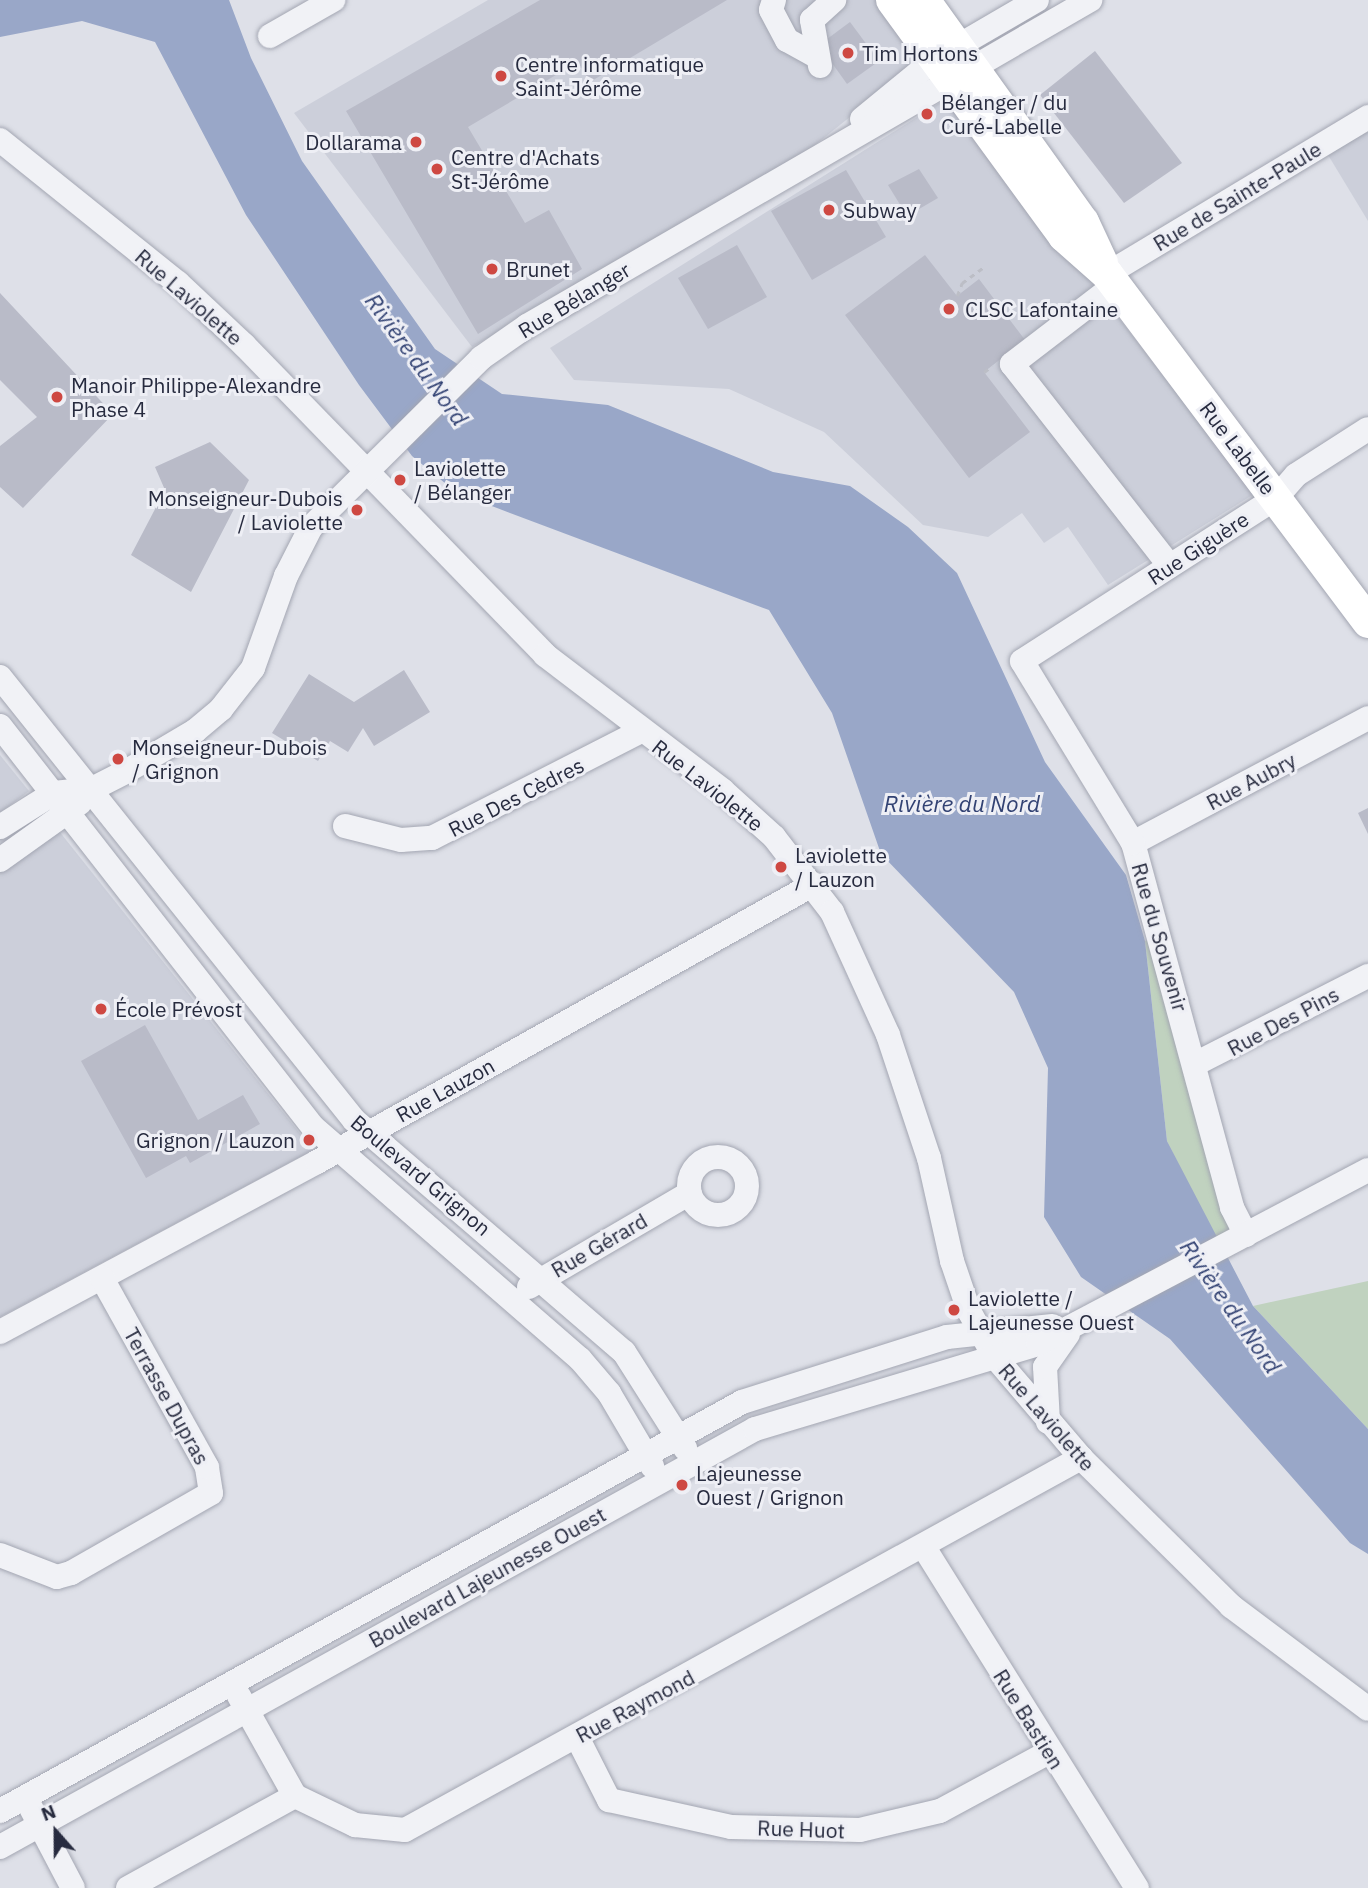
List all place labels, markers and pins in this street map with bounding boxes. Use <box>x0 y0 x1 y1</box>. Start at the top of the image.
place label: Tim Hortons <box>862 40 978 66</box>
marker: Tim Hortons <box>840 45 856 61</box>
place label: Centre informatique Saint-Jérôme <box>515 51 704 101</box>
marker: Centre informatique Saint-Jérôme <box>493 68 509 84</box>
place label: Bélanger / du Curé-Labelle <box>941 89 1067 139</box>
marker: Bélanger / du Curé-Labelle <box>919 106 935 122</box>
place label: Dollarama <box>305 129 402 155</box>
marker: Dollarama <box>408 134 424 150</box>
place label: Centre d'Achats St-Jérôme <box>451 144 600 194</box>
marker: Centre d'Achats St-Jérôme <box>429 161 445 177</box>
place label: Subway <box>843 197 917 223</box>
marker: Subway <box>821 202 837 218</box>
place label: Brunet <box>506 256 570 282</box>
marker: Brunet <box>484 261 500 277</box>
place label: CLSC Lafontaine <box>965 296 1118 322</box>
marker: CLSC Lafontaine <box>939 299 959 319</box>
place label: Manoir Philippe-Alexandre Phase 4 <box>71 372 321 422</box>
marker: Manoir Philippe-Alexandre Phase 4 <box>49 389 65 405</box>
place label: Laviolette / Bélanger <box>414 455 511 505</box>
marker: Laviolette / Bélanger <box>392 472 408 488</box>
place label: Monseigneur-Dubois / Laviolette <box>148 485 343 535</box>
marker: Monseigneur-Dubois / Laviolette <box>349 502 365 518</box>
place label: Monseigneur-Dubois / Grignon <box>132 734 327 784</box>
marker: Monseigneur-Dubois / Grignon <box>110 751 126 767</box>
place label: Laviolette / Lauzon <box>795 842 887 892</box>
marker: Laviolette / Lauzon <box>773 859 789 875</box>
place label: École Prévost <box>115 996 242 1022</box>
marker: École Prévost <box>93 1001 109 1017</box>
place label: Grignon / Lauzon <box>136 1127 295 1153</box>
marker: Grignon / Lauzon <box>301 1132 317 1148</box>
place label: Laviolette / Lajeunesse Ouest <box>968 1285 1134 1335</box>
marker: Laviolette / Lajeunesse Ouest <box>946 1302 962 1318</box>
place label: Lajeunesse Ouest / Grignon <box>696 1460 844 1510</box>
marker: Lajeunesse Ouest / Grignon <box>674 1477 690 1493</box>

